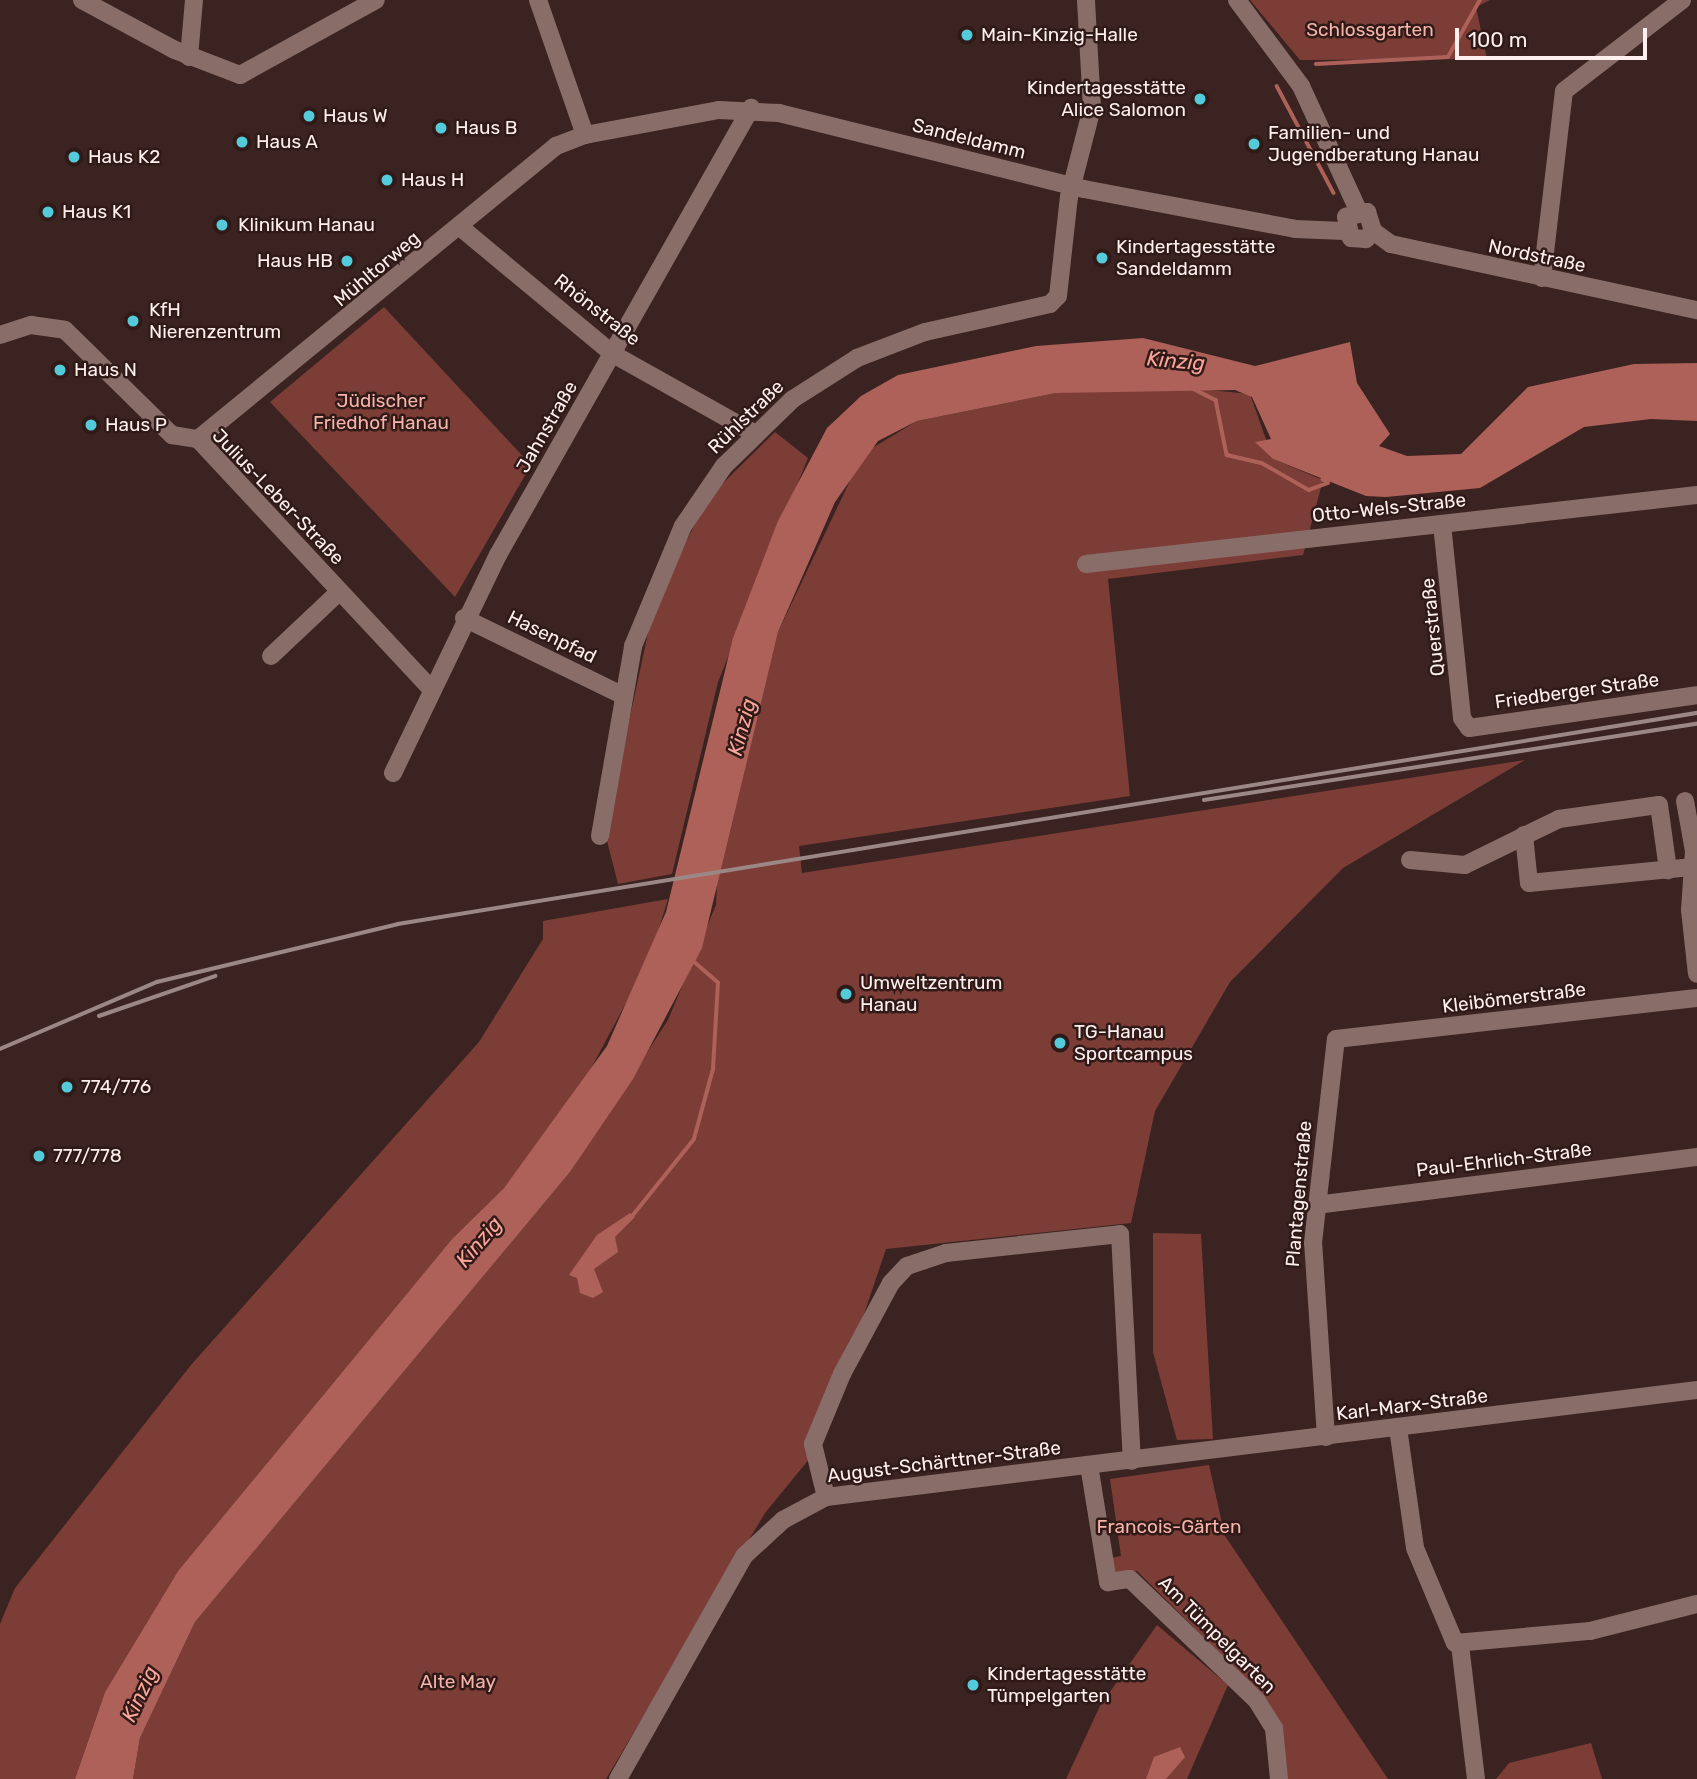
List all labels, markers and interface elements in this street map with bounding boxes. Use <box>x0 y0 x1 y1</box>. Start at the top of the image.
scale bar <box>1459 14 1652 58</box>
park label: Schlossgarten <box>1306 19 1434 41</box>
place label: Main-Kinzig-Halle <box>981 24 1138 46</box>
marker: Main-Kinzig-Halle <box>959 27 975 43</box>
text: 100 m <box>1468 27 1527 52</box>
place label: Kindertagesstätte Alice Salomon <box>1027 77 1186 121</box>
marker: Kindertagesstätte Alice Salomon <box>1192 91 1208 107</box>
place label: Haus W <box>323 105 388 127</box>
marker: Haus W <box>301 108 317 124</box>
street label: Sandeldamm <box>910 114 1028 164</box>
place label: Haus B <box>455 117 518 139</box>
marker: Haus B <box>433 120 449 136</box>
place label: Familien- und Jugendberatung Hanau <box>1268 122 1479 166</box>
place label: Haus A <box>256 131 319 153</box>
marker: Haus A <box>234 134 250 150</box>
marker: Familien- und Jugendberatung Hanau <box>1246 136 1262 152</box>
place label: Haus K2 <box>88 146 160 168</box>
marker: Haus K2 <box>66 149 82 165</box>
place label: Haus H <box>401 169 464 191</box>
marker: Haus H <box>379 172 395 188</box>
place label: Haus K1 <box>62 201 131 223</box>
marker: Haus K1 <box>40 204 56 220</box>
place label: Klinikum Hanau <box>238 214 375 236</box>
marker: Klinikum Hanau <box>212 215 232 235</box>
street label: Mühltorweg <box>329 226 425 312</box>
street label: Nordstraße <box>1486 235 1588 277</box>
place label: Kindertagesstätte Sandeldamm <box>1116 236 1275 280</box>
place label: Haus HB <box>257 250 333 272</box>
marker: Kindertagesstätte Sandeldamm <box>1094 250 1110 266</box>
marker: Haus HB <box>339 253 355 269</box>
street label: Rhönstraße <box>549 269 645 351</box>
place label: KfH Nierenzentrum <box>149 299 281 343</box>
marker: KfH Nierenzentrum <box>123 311 143 331</box>
water label: Kinzig <box>1146 346 1206 376</box>
place label: Haus N <box>74 359 137 381</box>
marker: Haus N <box>52 362 68 378</box>
street label: Rühlstraße <box>703 375 789 459</box>
street label: Jahnstraße <box>512 377 582 477</box>
park label: Jüdischer Friedhof Hanau <box>313 390 449 434</box>
place label: Haus P <box>105 414 167 436</box>
marker: Haus P <box>83 417 99 433</box>
street label: Julius-Leber-Straße <box>207 424 349 570</box>
street label: Otto-Wels-Straße <box>1311 489 1467 527</box>
street label: Querstraße <box>1417 577 1449 677</box>
street label: Hasenpfad <box>504 606 600 668</box>
street label: Friedberger Straße <box>1493 668 1661 714</box>
water label: Kinzig <box>722 696 762 758</box>
place label: Umweltzentrum Hanau <box>860 972 1002 1016</box>
street label: Kleibömerstraße <box>1441 978 1587 1018</box>
marker: Umweltzentrum Hanau <box>838 986 854 1002</box>
place label: TG-Hanau Sportcampus <box>1074 1021 1193 1065</box>
marker: TG-Hanau Sportcampus <box>1052 1035 1068 1051</box>
place label: 774/776 <box>81 1076 151 1098</box>
marker: 774/776 <box>59 1079 75 1095</box>
street label: Plantagenstraße <box>1281 1120 1317 1268</box>
street label: Paul-Ehrlich-Straße <box>1415 1138 1593 1182</box>
place label: 777/778 <box>53 1145 122 1167</box>
marker: 777/778 <box>31 1148 47 1164</box>
water label: Kinzig <box>451 1212 507 1272</box>
street label: Karl-Marx-Straße <box>1335 1384 1489 1426</box>
street label: August-Schärttner-Straße <box>826 1436 1062 1488</box>
park label: Francois-Gärten <box>1097 1516 1241 1538</box>
street label: Am Tümpelgarten <box>1153 1571 1281 1699</box>
water label: Kinzig <box>116 1662 164 1726</box>
place label: Kindertagesstätte Tümpelgarten <box>987 1663 1146 1707</box>
park label: Alte May <box>420 1671 496 1693</box>
marker: Kindertagesstätte Tümpelgarten <box>965 1677 981 1693</box>

